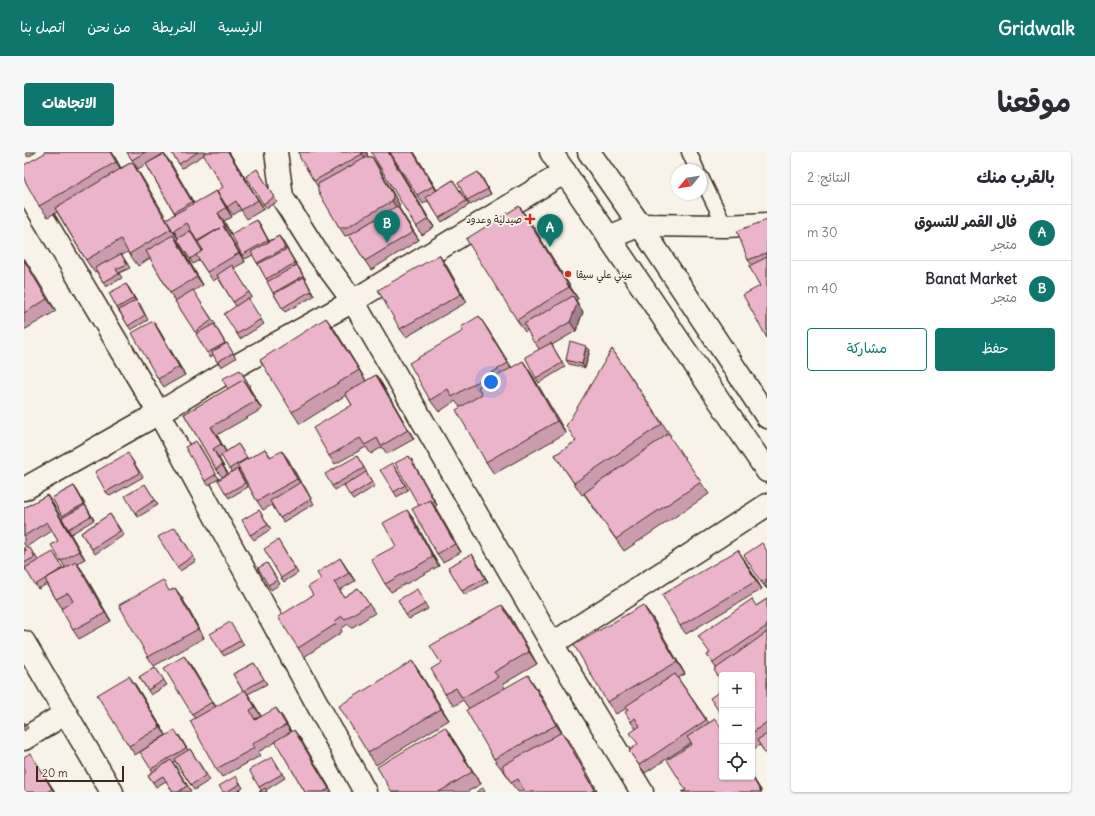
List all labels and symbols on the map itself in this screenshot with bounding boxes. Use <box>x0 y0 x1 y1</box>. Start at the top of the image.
north arrow <box>671 164 707 200</box>
pin: B <box>374 210 400 243</box>
place label: صيدلية وعدود <box>466 213 522 226</box>
marker: صيدلية وعدود <box>525 214 535 224</box>
pin: A <box>537 214 563 247</box>
place label: عيني علي سيقا <box>576 268 632 284</box>
marker: عيني علي سيقا <box>563 269 573 279</box>
your location <box>481 372 501 392</box>
scale bar <box>36 764 124 783</box>

